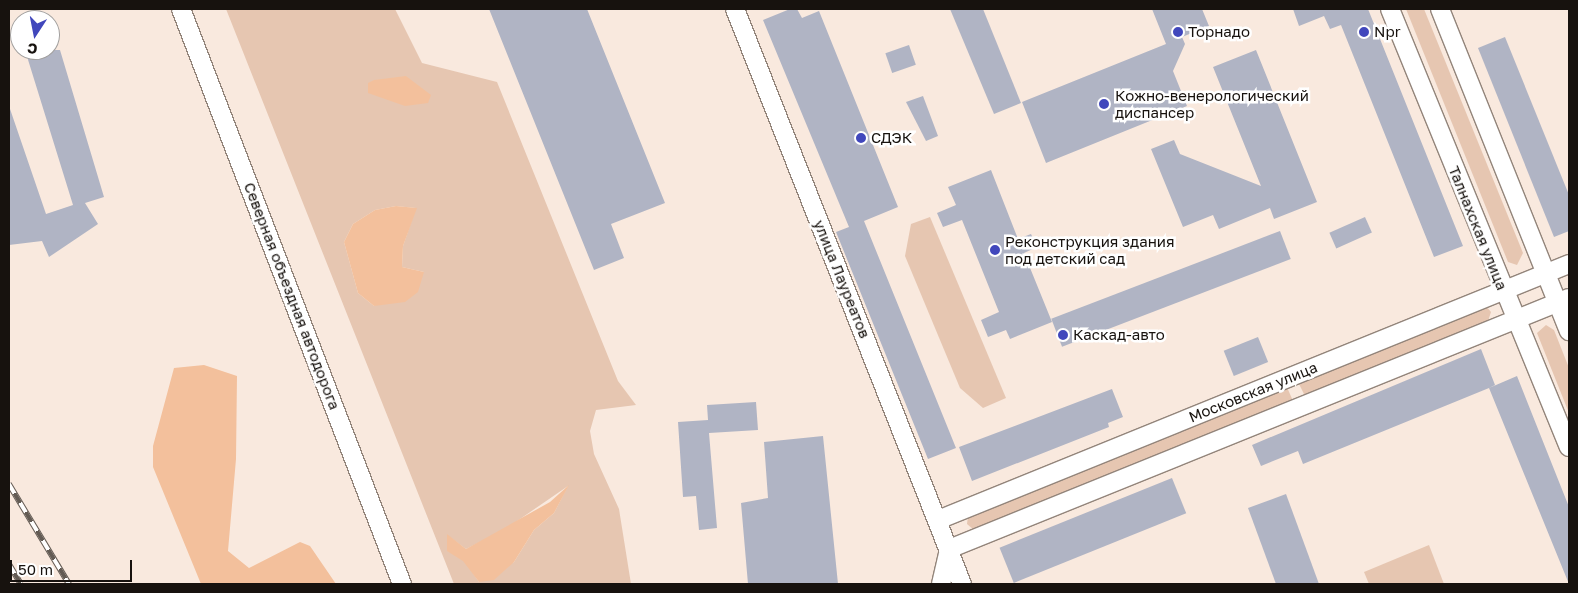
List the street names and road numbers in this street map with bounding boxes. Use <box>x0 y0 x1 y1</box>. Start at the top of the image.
street label: Талнахская улица <box>1445 163 1511 293</box>
street label: Северная объездная автодорога <box>240 180 344 412</box>
street label: улица Лауреатов <box>810 217 874 341</box>
street label: Московская улица <box>1186 358 1320 426</box>

